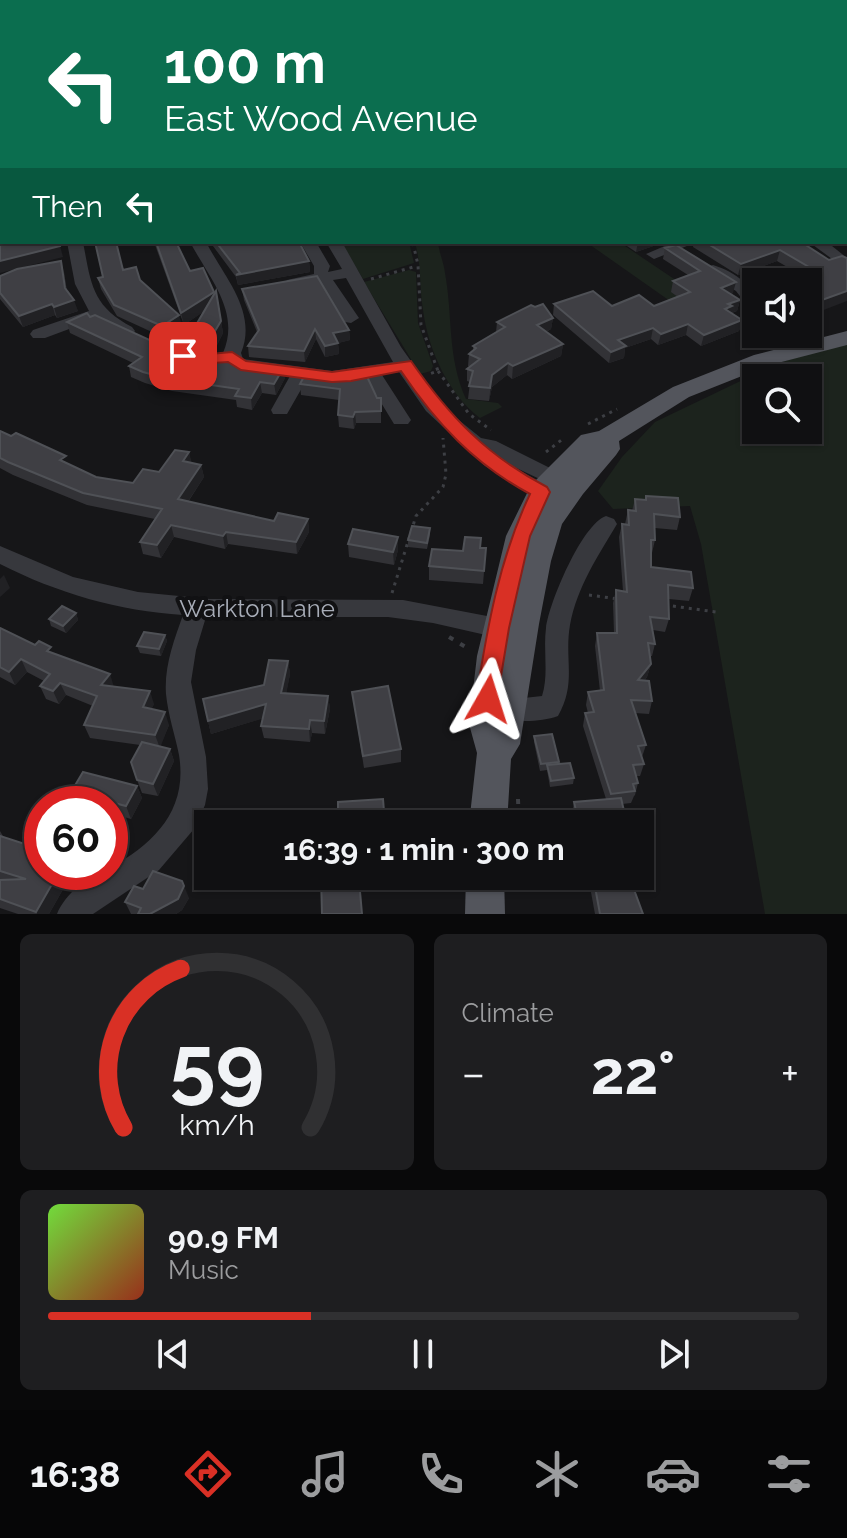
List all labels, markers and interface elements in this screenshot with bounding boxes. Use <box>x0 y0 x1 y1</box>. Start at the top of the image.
text: 100 m <box>164 30 326 96</box>
icon: left <box>32 32 136 136</box>
text: East Wood Avenue <box>164 97 478 139</box>
icon: left <box>119 184 163 228</box>
text: Then <box>32 189 103 224</box>
map controls <box>742 268 822 444</box>
button: sound <box>742 268 822 348</box>
pin <box>149 322 217 390</box>
icon: arrive <box>161 334 205 378</box>
button: search <box>742 364 822 444</box>
street label: Warkton Lane <box>179 594 335 623</box>
position arrow <box>446 657 530 741</box>
speed limit sign: 60 <box>24 786 128 890</box>
text: 16:39 · 1 min · 300 m <box>283 832 565 867</box>
text: Climate <box>462 998 554 1028</box>
text: 59 <box>169 1016 264 1113</box>
text: 22° <box>591 1038 675 1108</box>
text: − <box>462 1048 485 1099</box>
text: + <box>781 1048 799 1099</box>
text: km/h <box>179 1108 254 1142</box>
text: 90.9 FM <box>168 1220 279 1255</box>
text: Music <box>168 1255 239 1285</box>
icon: previous <box>151 1332 195 1376</box>
icon: pause <box>401 1332 445 1376</box>
icon: next <box>652 1332 696 1376</box>
icon: directions <box>180 1446 236 1502</box>
icon: music <box>297 1446 353 1502</box>
icon: phone <box>413 1446 469 1502</box>
icon: climate <box>529 1446 585 1502</box>
icon: car <box>645 1446 701 1502</box>
icon: filters <box>761 1446 817 1502</box>
text: 16:38 <box>30 1453 120 1495</box>

